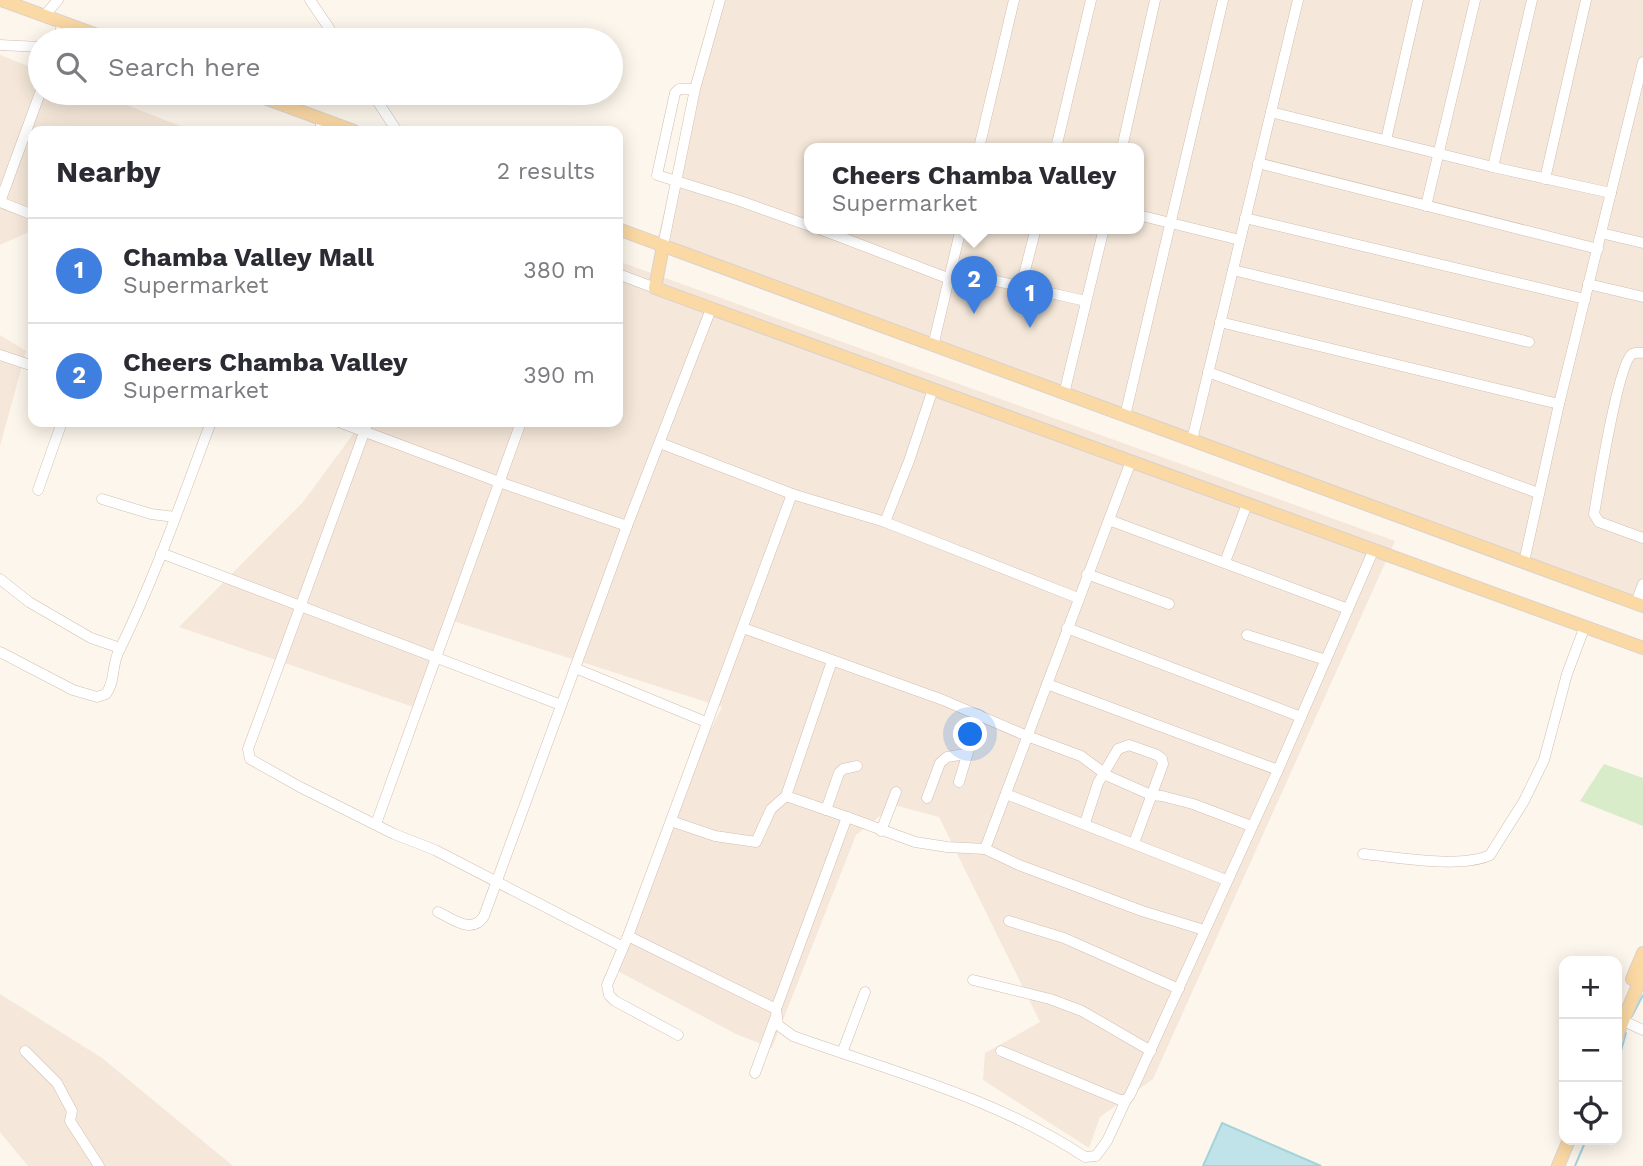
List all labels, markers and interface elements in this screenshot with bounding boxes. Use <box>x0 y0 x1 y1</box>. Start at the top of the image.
search box <box>28 28 623 105</box>
icon: search <box>52 48 90 86</box>
text: Search here <box>108 52 260 82</box>
popup <box>804 143 1144 234</box>
text: Nearby <box>56 154 161 189</box>
text: 2 results <box>497 158 595 185</box>
text: Cheers Chamba Valley <box>832 160 1116 190</box>
text: Supermarket <box>832 190 977 217</box>
text: Chamba Valley Mall <box>123 242 374 272</box>
pin: 2 <box>951 256 997 314</box>
text: 1 <box>74 257 84 284</box>
text: 380 m <box>523 257 595 284</box>
pin: 1 <box>1007 270 1053 328</box>
text: Supermarket <box>123 272 268 299</box>
text: Cheers Chamba Valley <box>123 347 408 377</box>
text: 2 <box>72 362 86 389</box>
text: 390 m <box>523 362 595 389</box>
text: Supermarket <box>123 377 268 404</box>
your location <box>953 717 987 751</box>
map controls <box>1559 956 1622 1145</box>
button: + <box>1559 956 1622 1019</box>
button: − <box>1559 1019 1622 1082</box>
button: locate <box>1559 1082 1622 1145</box>

